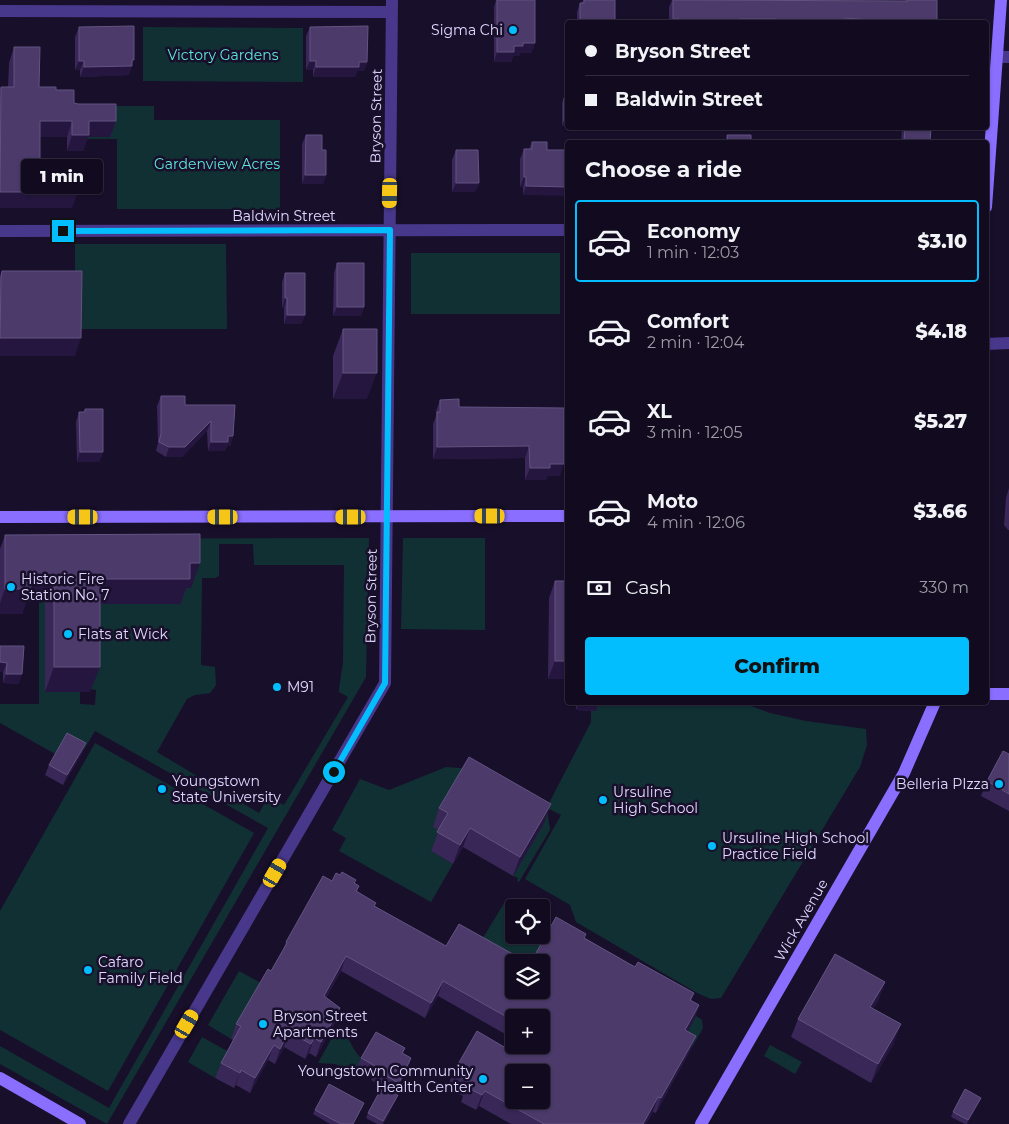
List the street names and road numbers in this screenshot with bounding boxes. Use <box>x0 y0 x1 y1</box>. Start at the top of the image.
street label: Bryson Street <box>366 68 386 163</box>
street label: Baldwin Street <box>232 207 336 225</box>
street label: Bryson Street <box>361 548 381 643</box>
street label: Wick Avenue <box>770 876 832 964</box>

